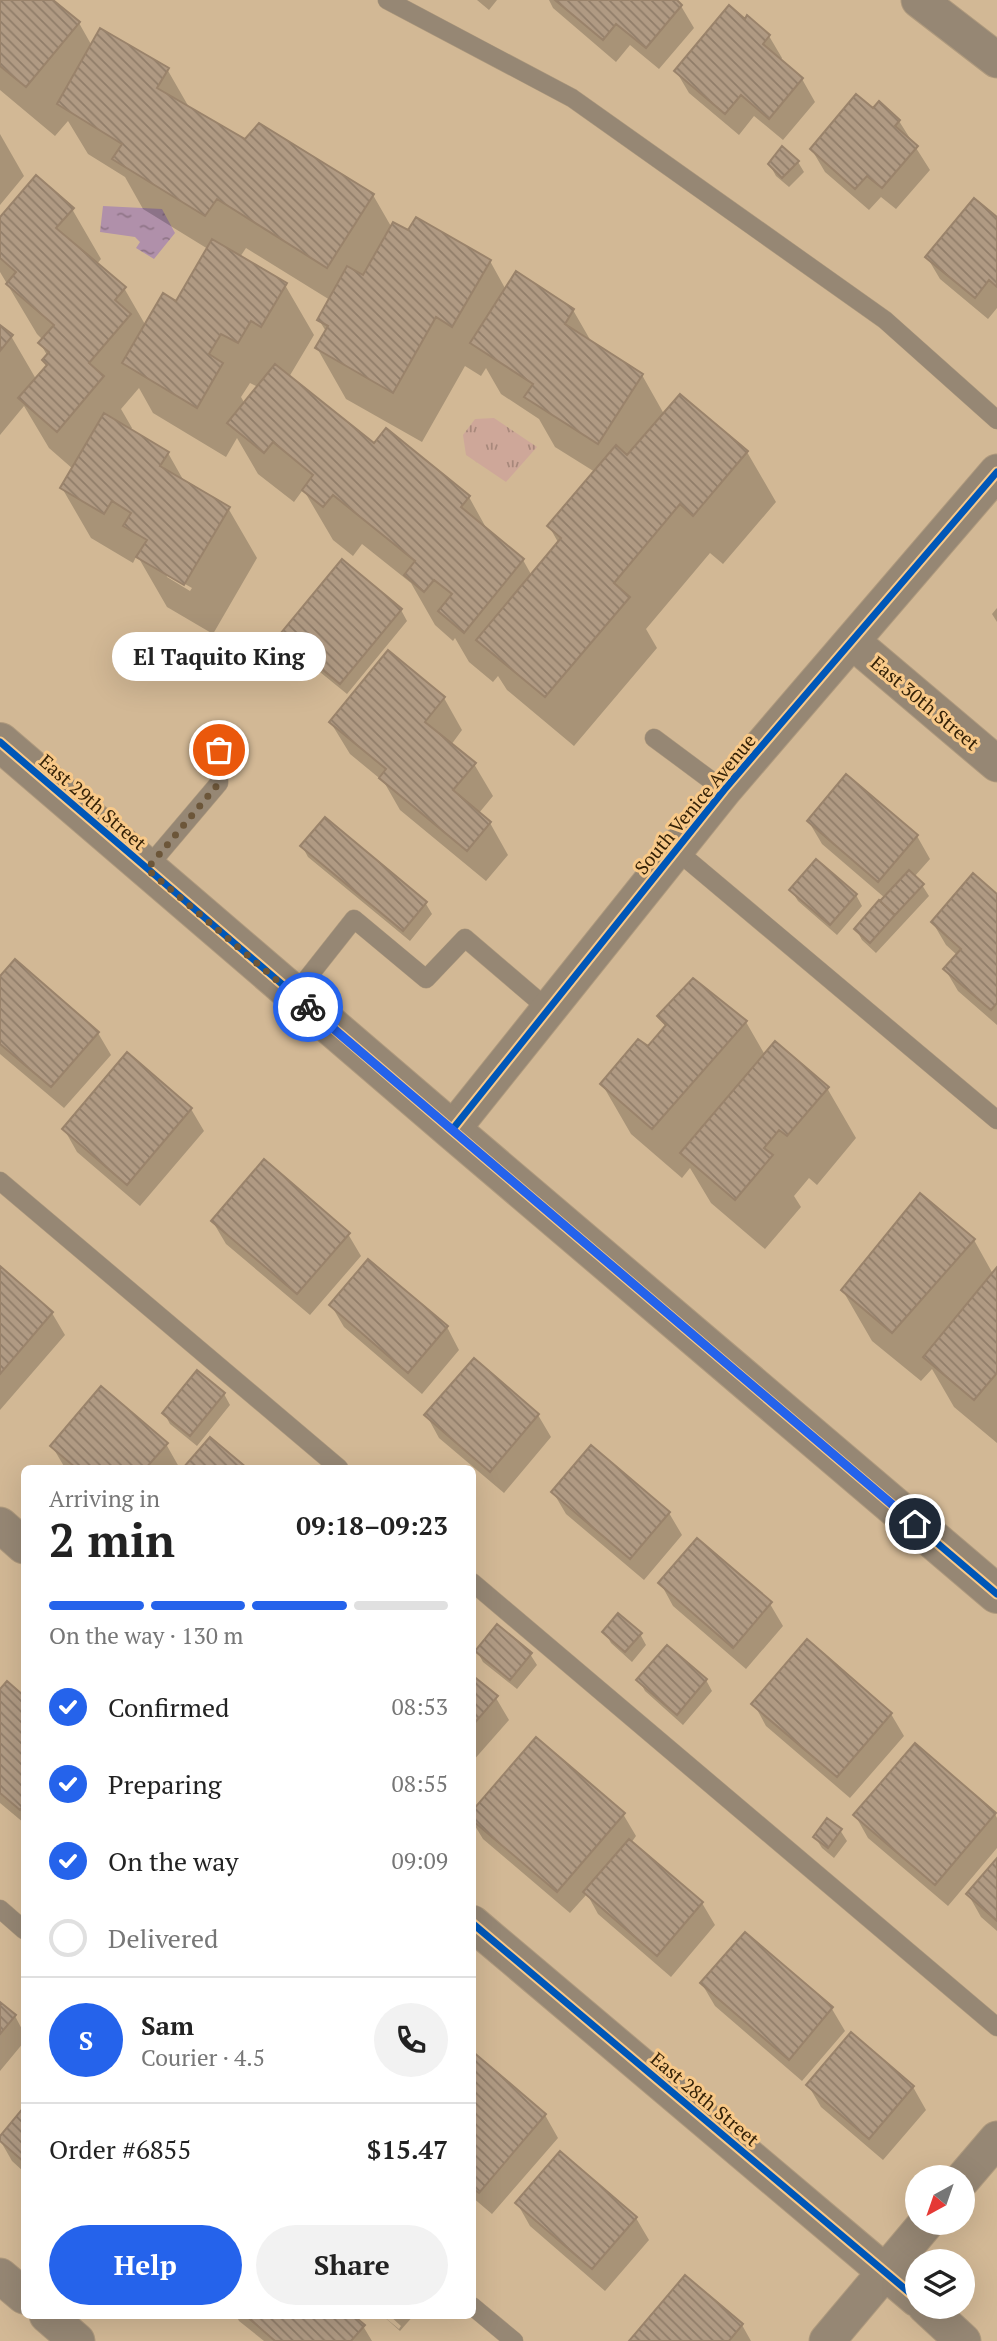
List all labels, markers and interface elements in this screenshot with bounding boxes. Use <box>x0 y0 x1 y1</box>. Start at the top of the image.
callout: El Taquito King <box>112 631 326 680</box>
text: El Taquito King <box>133 641 305 672</box>
street label: East 30th Street <box>866 650 985 755</box>
pin <box>189 720 249 780</box>
street label: South Venice Avenue <box>628 728 761 879</box>
icon: bag <box>200 731 238 769</box>
street label: East 29th Street <box>34 748 152 855</box>
courier <box>273 972 343 1042</box>
icon: bike <box>289 988 327 1026</box>
text: Arriving in <box>49 1483 160 1514</box>
pin <box>885 1494 945 1554</box>
icon: home <box>896 1505 934 1543</box>
text: 09:18–09:23 <box>296 1508 448 1542</box>
text: 2 min <box>49 1509 175 1570</box>
text: On the way · 130 m <box>49 1620 243 1651</box>
icon: check <box>49 1688 87 1726</box>
text: Confirmed <box>108 1690 229 1724</box>
text: 08:53 <box>391 1691 448 1722</box>
icon: check <box>49 1765 87 1803</box>
text: Preparing <box>108 1767 221 1801</box>
text: 08:55 <box>391 1768 448 1799</box>
icon: check <box>49 1842 87 1880</box>
text: On the way <box>108 1844 239 1878</box>
text: 09:09 <box>391 1845 448 1876</box>
text: Delivered <box>108 1921 218 1955</box>
button: phone <box>374 2003 448 2077</box>
text: Sam <box>141 2008 194 2042</box>
text: S <box>79 2023 93 2057</box>
text: Courier · 4.5 <box>141 2042 265 2073</box>
street label: East 28th Street <box>646 2046 765 2151</box>
text: Order #6855 <box>49 2132 191 2166</box>
text: $15.47 <box>367 2132 448 2166</box>
north arrow <box>905 2165 975 2235</box>
map controls <box>905 2165 975 2319</box>
button: Help <box>49 2225 242 2305</box>
button: Share <box>256 2225 448 2305</box>
button: layers <box>905 2249 975 2319</box>

